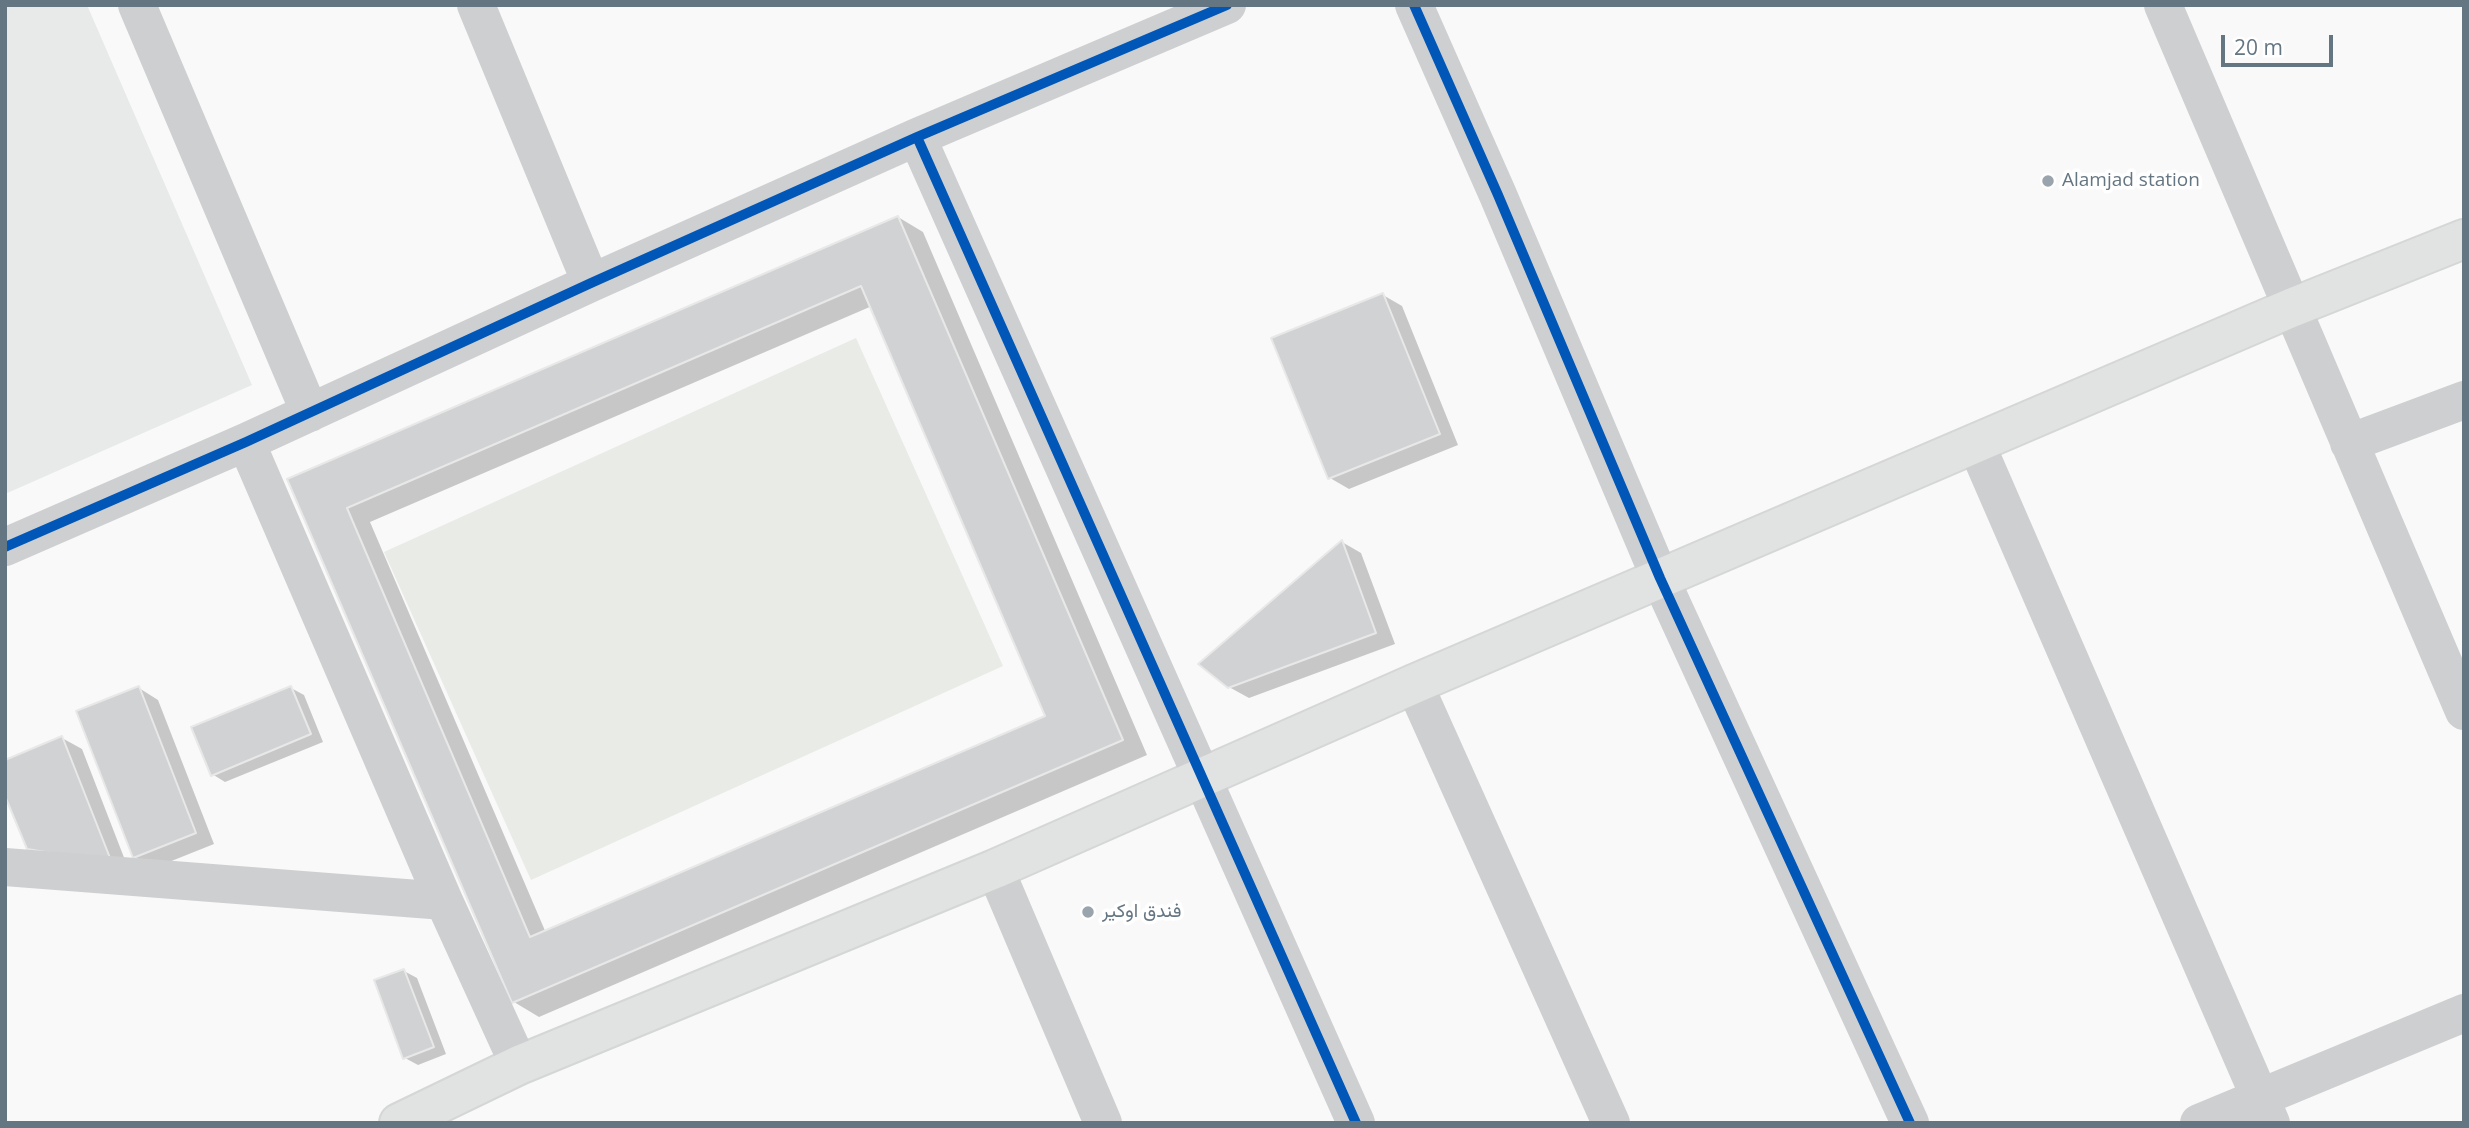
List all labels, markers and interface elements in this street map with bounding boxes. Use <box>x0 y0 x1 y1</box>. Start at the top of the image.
scale bar <box>2224 21 2336 65</box>
text: 20 m <box>2234 33 2283 61</box>
place label: Alamjad station <box>2062 170 2200 192</box>
marker: Alamjad station <box>2040 173 2056 189</box>
place label: فندق اوكير <box>1102 901 1181 923</box>
marker: فندق اوكير <box>1080 904 1096 920</box>

